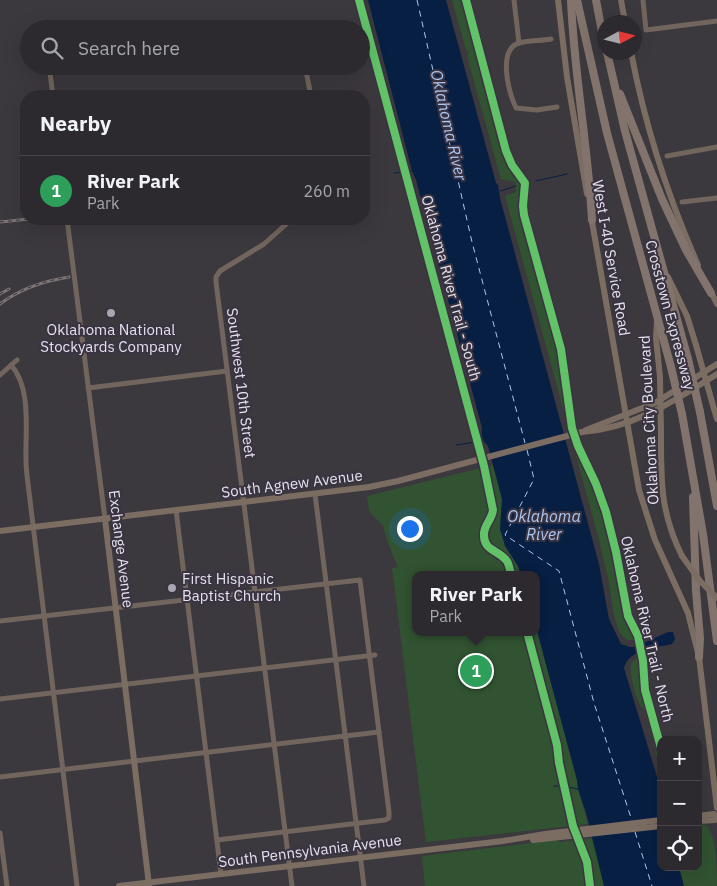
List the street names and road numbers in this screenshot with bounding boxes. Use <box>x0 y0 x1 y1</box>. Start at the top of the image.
street label: West I-40 Service Road <box>588 179 635 337</box>
street label: Oklahoma River Trail - South <box>417 193 485 383</box>
street label: Crosstown Expressway <box>641 238 700 392</box>
street label: Southwest 10th Street <box>223 307 260 459</box>
street label: Oklahoma City Boulevard <box>635 335 662 505</box>
street label: South Agnew Avenue <box>220 465 364 502</box>
street label: Exchange Avenue <box>105 489 138 609</box>
street label: Oklahoma River Trail - North <box>617 534 678 724</box>
street label: South Pennsylvania Avenue <box>217 830 403 871</box>

